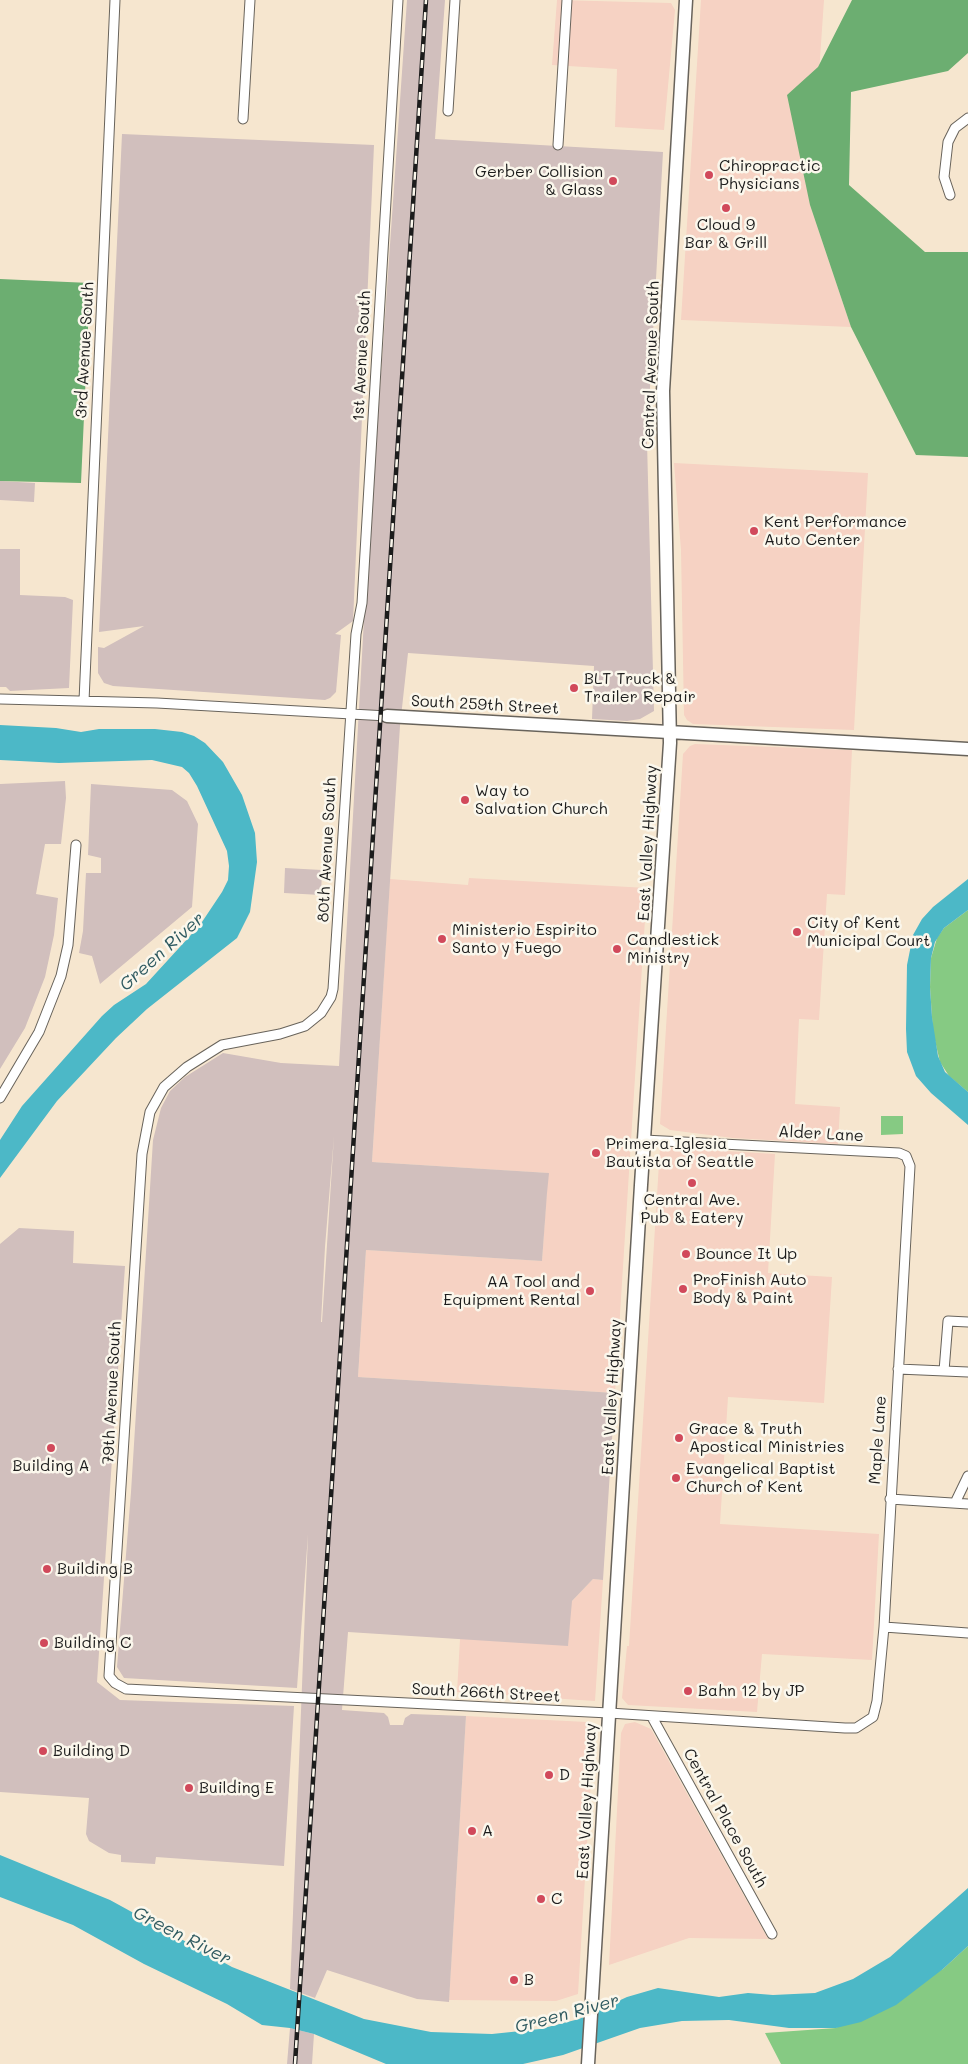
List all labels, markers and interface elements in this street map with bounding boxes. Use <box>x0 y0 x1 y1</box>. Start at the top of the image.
place label: Chiropractic Physicians <box>719 156 820 194</box>
place label: Gerber Collision & Glass <box>475 162 603 200</box>
marker: Chiropractic Physicians <box>703 169 715 181</box>
marker: Gerber Collision & Glass <box>607 175 619 187</box>
marker: Cloud 9 Bar & Grill <box>720 202 732 214</box>
place label: Cloud 9 Bar & Grill <box>685 215 767 253</box>
street label: 3rd Avenue South <box>72 281 98 419</box>
street label: Central Avenue South <box>638 281 664 449</box>
street label: 1st Avenue South <box>349 290 375 422</box>
place label: Kent Performance Auto Center <box>764 512 907 550</box>
marker: Kent Performance Auto Center <box>748 525 760 537</box>
place label: BLT Truck & Trailer Repair <box>584 669 696 707</box>
marker: BLT Truck & Trailer Repair <box>568 682 580 694</box>
street label: South 259th Street <box>410 692 560 718</box>
street label: East Valley Highway <box>634 765 662 921</box>
street label: 80th Avenue South <box>314 777 340 923</box>
place label: Way to Salvation Church <box>475 781 607 819</box>
marker: Way to Salvation Church <box>459 794 471 806</box>
water label: Green River <box>115 908 209 996</box>
place label: City of Kent Municipal Court <box>807 913 930 951</box>
place label: Ministerio Espirito Santo y Fuego <box>452 920 597 958</box>
marker: City of Kent Municipal Court <box>791 926 803 938</box>
place label: Candlestick Ministry <box>627 930 719 968</box>
marker: Ministerio Espirito Santo y Fuego <box>436 933 448 945</box>
marker: Candlestick Ministry <box>611 943 623 955</box>
street label: Alder Lane <box>778 1122 864 1146</box>
place label: Primera Iglesia Bautista of Seattle <box>606 1134 754 1172</box>
marker: Primera Iglesia Bautista of Seattle <box>590 1147 602 1159</box>
marker: Central Ave. Pub & Eatery <box>686 1177 698 1189</box>
place label: Central Ave. Pub & Eatery <box>641 1190 743 1228</box>
place label: Bounce It Up <box>696 1244 797 1264</box>
marker: Bounce It Up <box>680 1248 692 1260</box>
place label: ProFinish Auto Body & Paint <box>693 1270 806 1308</box>
place label: AA Tool and Equipment Rental <box>443 1272 580 1310</box>
marker: ProFinish Auto Body & Paint <box>677 1283 689 1295</box>
marker: AA Tool and Equipment Rental <box>584 1285 596 1297</box>
street label: East Valley Highway <box>598 1319 626 1475</box>
street label: 79th Avenue South <box>99 1321 125 1465</box>
street label: Maple Lane <box>865 1395 891 1485</box>
place label: Grace & Truth Apostical Ministries <box>689 1419 844 1457</box>
marker: Grace & Truth Apostical Ministries <box>673 1432 685 1444</box>
marker: Building A <box>45 1442 57 1454</box>
place label: Building A <box>13 1456 89 1476</box>
place label: Evangelical Baptist Church of Kent <box>686 1459 836 1497</box>
marker: Evangelical Baptist Church of Kent <box>670 1472 682 1484</box>
place label: Building B <box>57 1559 133 1579</box>
marker: Building B <box>41 1563 53 1575</box>
place label: Building C <box>54 1633 131 1653</box>
marker: Building C <box>38 1637 50 1649</box>
street label: South 266th Street <box>411 1680 561 1706</box>
place label: Bahn 12 by JP <box>698 1681 804 1701</box>
marker: Bahn 12 by JP <box>682 1685 694 1697</box>
street label: East Valley Highway <box>573 1723 601 1879</box>
place label: Building D <box>53 1741 130 1761</box>
marker: Building D <box>37 1745 49 1757</box>
street label: Central Place South <box>679 1745 771 1891</box>
place label: D <box>559 1765 570 1785</box>
marker: D <box>543 1769 555 1781</box>
place label: Building E <box>199 1778 274 1798</box>
marker: Building E <box>183 1782 195 1794</box>
place label: A <box>482 1821 493 1841</box>
marker: A <box>466 1825 478 1837</box>
place label: C <box>551 1889 562 1909</box>
marker: C <box>535 1893 547 1905</box>
water label: Green River <box>129 1902 235 1970</box>
place label: B <box>524 1970 534 1990</box>
marker: B <box>508 1974 520 1986</box>
water label: Green River <box>512 1990 622 2038</box>

